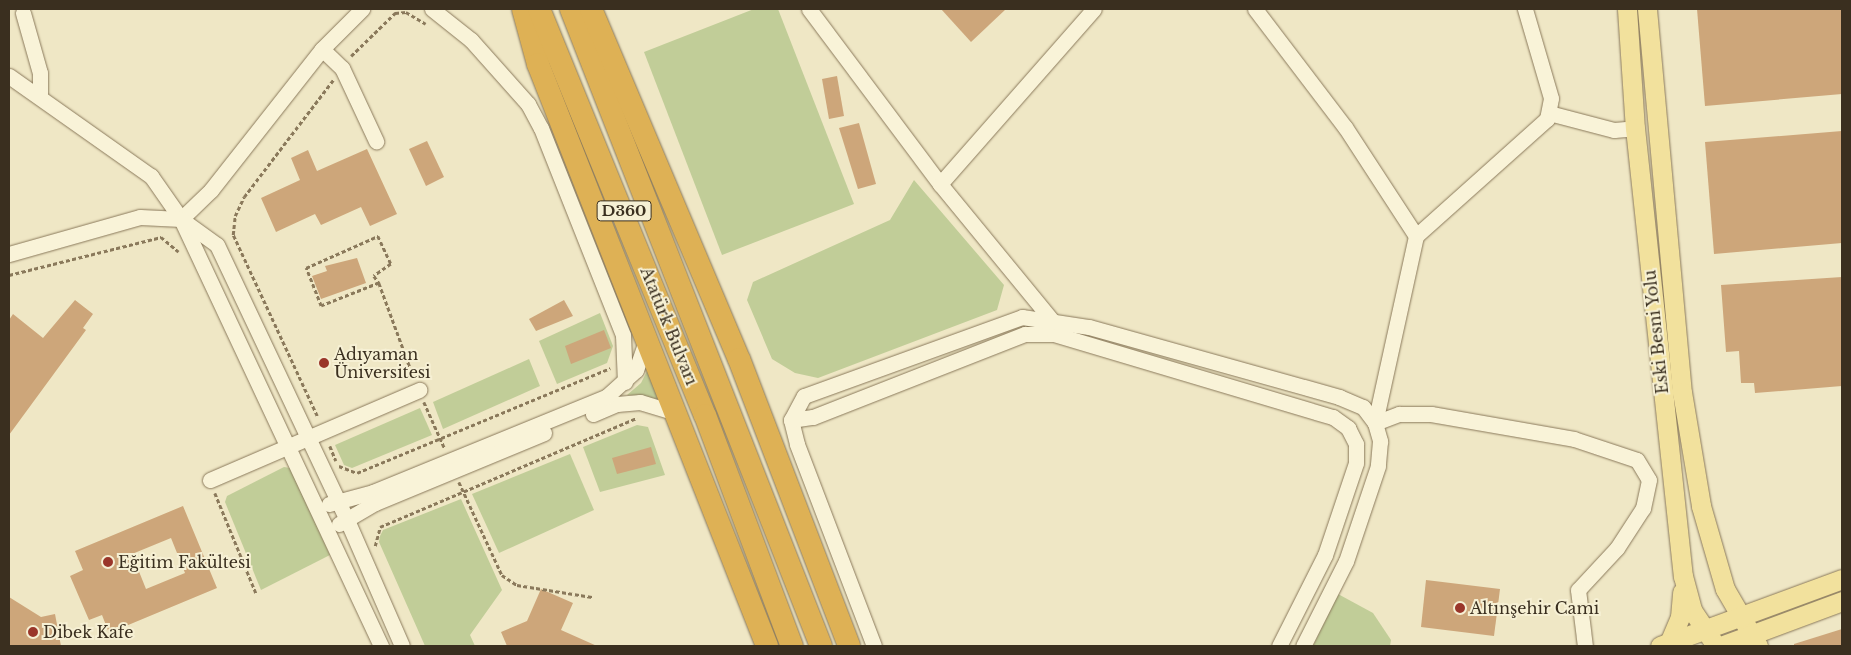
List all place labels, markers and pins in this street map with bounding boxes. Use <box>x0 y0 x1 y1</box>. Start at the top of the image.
place label: Adıyaman Üniversitesi <box>334 344 431 382</box>
marker: Adıyaman Üniversitesi <box>318 357 330 369</box>
place label: Eğitim Fakültesi <box>118 552 251 572</box>
marker: Eğitim Fakültesi <box>102 556 114 568</box>
place label: Altınşehir Cami <box>1470 598 1600 618</box>
marker: Altınşehir Cami <box>1454 602 1466 614</box>
place label: Dibek Kafe <box>43 622 134 642</box>
marker: Dibek Kafe <box>27 626 39 638</box>

